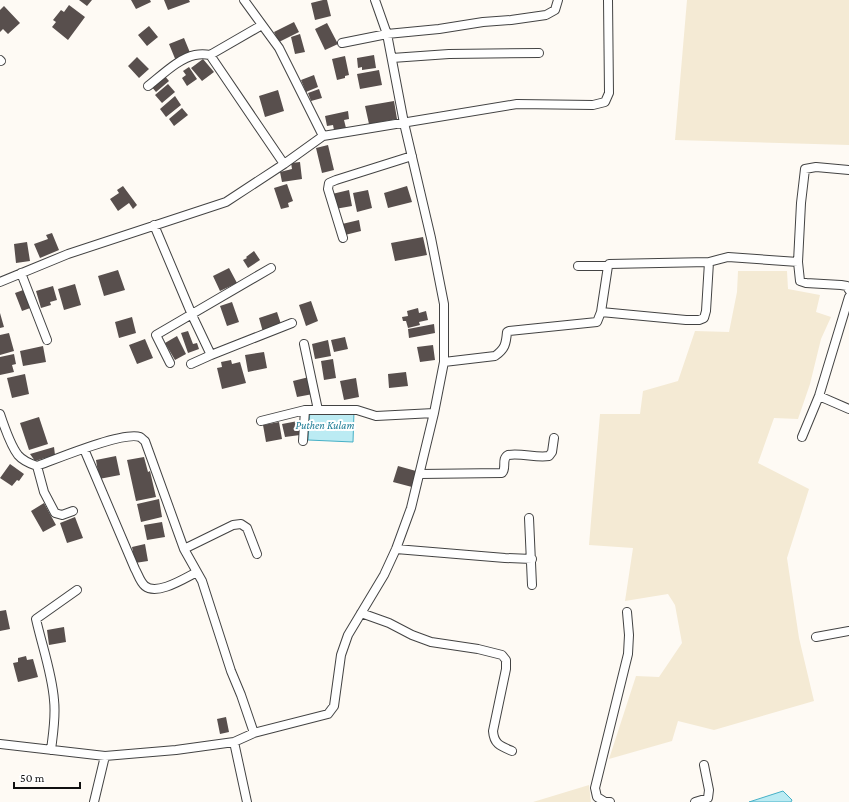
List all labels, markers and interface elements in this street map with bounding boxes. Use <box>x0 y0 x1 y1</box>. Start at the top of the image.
water label: Puthen Kulam <box>296 419 354 431</box>
scale bar <box>14 764 80 790</box>
text: 50 m <box>20 771 45 785</box>

